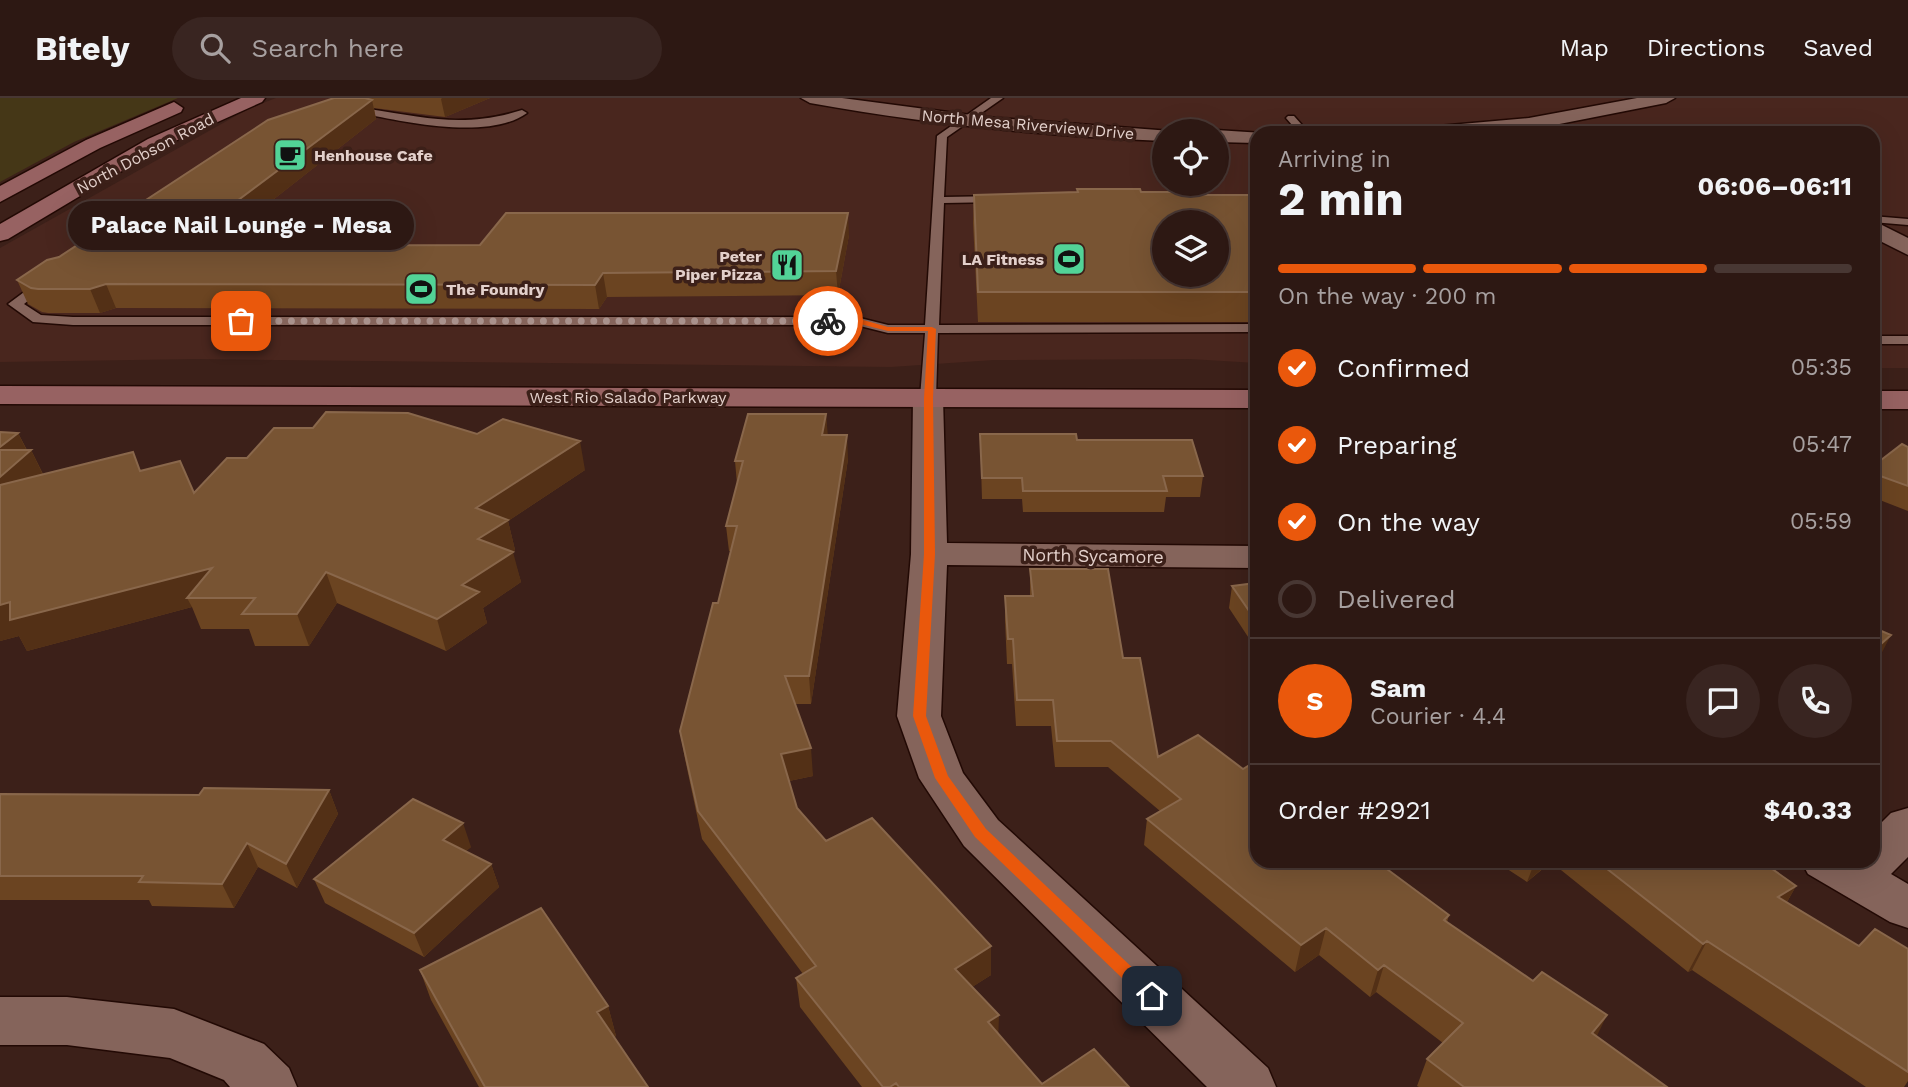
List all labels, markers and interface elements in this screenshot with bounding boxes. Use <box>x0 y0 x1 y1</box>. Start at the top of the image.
search box <box>172 17 662 80</box>
text: Bitely <box>35 29 130 68</box>
icon: search <box>196 29 234 67</box>
text: Search here <box>252 33 404 63</box>
text: Map <box>1560 34 1609 62</box>
text: Directions <box>1647 34 1765 62</box>
text: Saved <box>1803 34 1873 62</box>
street label: North Mesa Riverview Drive <box>921 106 1135 143</box>
street label: North Dobson Road <box>73 109 217 198</box>
map controls <box>1152 119 1229 287</box>
button: locate <box>1152 119 1229 196</box>
cafe icon: Henhouse Cafe <box>271 136 309 174</box>
place label: Henhouse Cafe <box>314 146 433 165</box>
text: Arriving in <box>1278 146 1391 173</box>
text: 06:06–06:11 <box>1698 171 1852 201</box>
text: 2 min <box>1278 172 1404 226</box>
callout: Palace Nail Lounge - Mesa <box>68 202 414 251</box>
button: layers <box>1152 210 1229 287</box>
text: Palace Nail Lounge - Mesa <box>91 212 391 239</box>
sports icon: LA Fitness <box>1050 240 1088 278</box>
restaurant icon: Peter Piper Pizza <box>768 246 806 284</box>
place label: Peter Piper Pizza <box>675 247 763 284</box>
place label: LA Fitness <box>962 250 1044 269</box>
sports icon: The Foundry <box>402 270 440 308</box>
place label: The Foundry <box>446 280 545 299</box>
text: On the way · 200 m <box>1278 283 1496 310</box>
courier <box>793 286 863 356</box>
pin <box>211 291 271 351</box>
icon: bag <box>222 302 260 340</box>
icon: bike <box>809 302 847 340</box>
icon: check <box>1278 349 1316 387</box>
text: Confirmed <box>1337 353 1470 383</box>
text: 05:35 <box>1791 354 1852 381</box>
street label: West Rio Salado Parkway <box>529 388 727 407</box>
icon: check <box>1278 426 1316 464</box>
text: Preparing <box>1337 430 1457 460</box>
text: 05:47 <box>1792 431 1852 458</box>
icon: check <box>1278 503 1316 541</box>
text: On the way <box>1337 507 1480 537</box>
text: 05:59 <box>1790 508 1852 535</box>
street label: North Sycamore <box>1022 544 1164 567</box>
text: Delivered <box>1337 584 1456 614</box>
button: chat <box>1686 664 1760 738</box>
button: phone <box>1778 664 1852 738</box>
text: Sam <box>1370 673 1426 703</box>
text: S <box>1307 686 1323 716</box>
text: Courier · 4.4 <box>1370 703 1506 730</box>
text: Order #2921 <box>1278 795 1431 825</box>
text: $40.33 <box>1764 795 1852 825</box>
pin <box>1122 966 1182 1026</box>
icon: home <box>1133 977 1171 1015</box>

